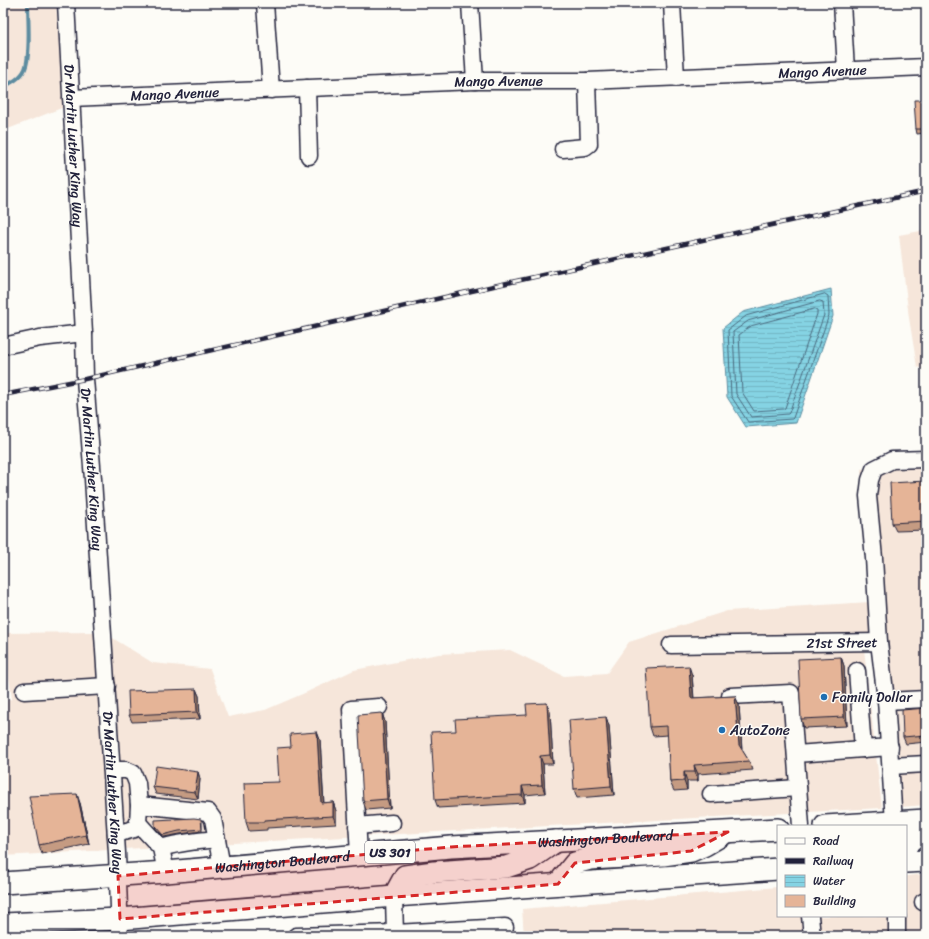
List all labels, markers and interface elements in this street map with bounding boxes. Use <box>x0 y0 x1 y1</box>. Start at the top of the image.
street label: Mango Avenue <box>778 57 867 86</box>
street label: Dr Martin Luther King Way <box>57 64 91 229</box>
street label: Mango Avenue <box>454 69 543 94</box>
street label: Mango Avenue <box>130 79 220 108</box>
street label: Dr Martin Luther King Way <box>73 387 110 552</box>
street label: 21st Street <box>806 630 878 656</box>
place label: Family Dollar <box>832 685 913 710</box>
marker: Family Dollar <box>819 692 829 702</box>
street label: Dr Martin Luther King Way <box>95 710 130 875</box>
place label: AutoZone <box>729 718 790 743</box>
marker: AutoZone <box>717 725 727 735</box>
street label: Washington Boulevard <box>537 822 675 855</box>
legend <box>777 825 907 917</box>
text: Road <box>813 830 840 852</box>
road number: US 301 <box>365 841 415 863</box>
street label: Washington Boulevard <box>214 843 352 880</box>
text: Railway <box>813 850 854 872</box>
text: Water <box>813 870 846 892</box>
text: Building <box>813 890 856 912</box>

